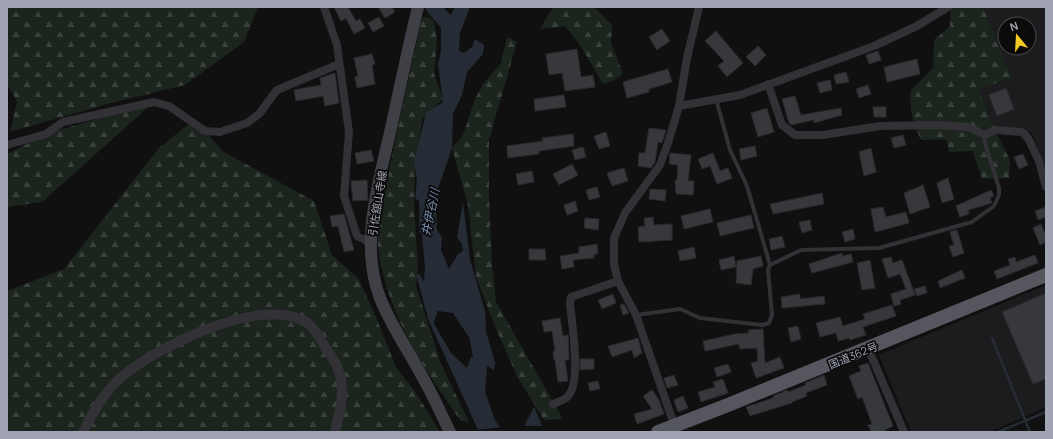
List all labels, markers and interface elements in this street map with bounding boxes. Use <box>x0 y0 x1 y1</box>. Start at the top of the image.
north arrow <box>997 16 1037 56</box>
text: N <box>1008 18 1020 34</box>
street label: 引佐舘山寺線 <box>364 169 390 237</box>
water label: 井伊谷川 <box>417 185 444 237</box>
street label: 国道362号 <box>826 338 880 372</box>

